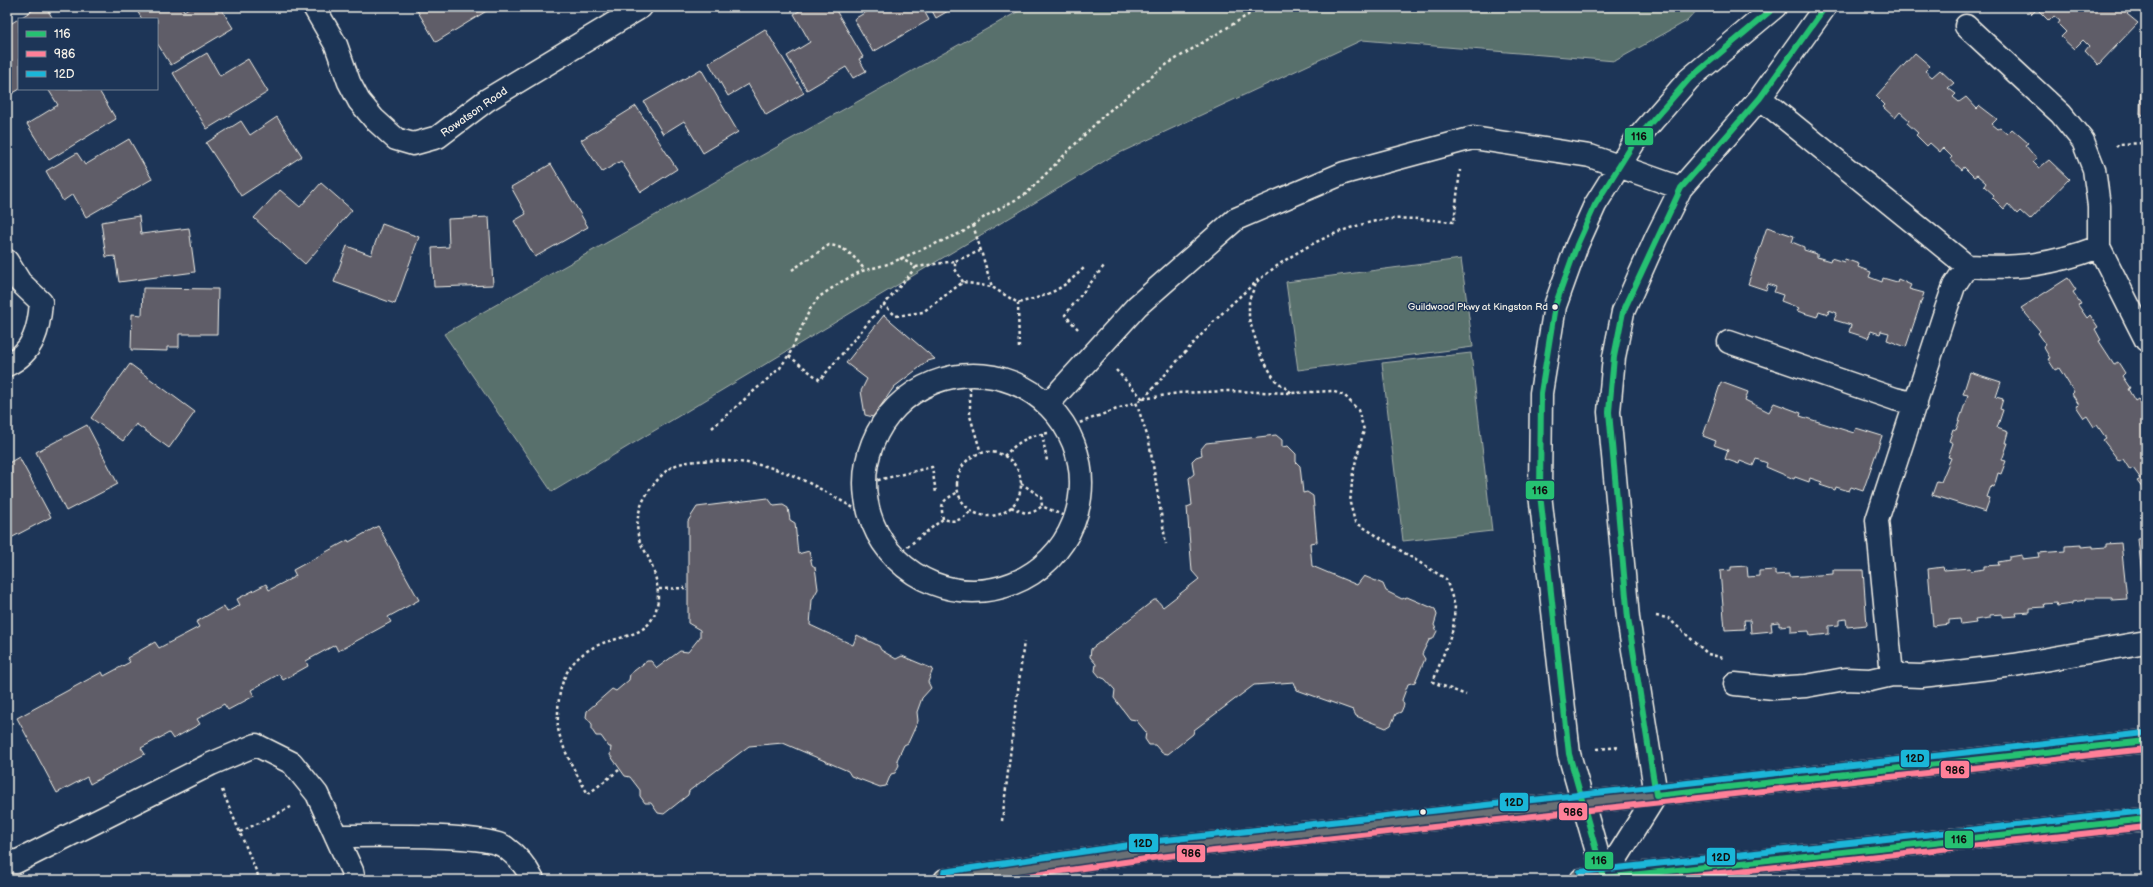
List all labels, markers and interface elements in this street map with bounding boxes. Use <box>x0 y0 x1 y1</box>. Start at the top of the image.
legend <box>18 18 158 90</box>
text: 116 <box>54 27 71 42</box>
text: 986 <box>54 47 75 62</box>
text: 12D <box>54 67 75 82</box>
street label: Rowatson Road <box>438 84 510 140</box>
line badge: 116 <box>1624 127 1654 146</box>
text: 116 <box>1631 130 1647 143</box>
place label: Guildwood Pkwy at Kingston Rd <box>1408 301 1548 313</box>
marker: Guildwood Pkwy at Kingston Rd <box>1550 302 1560 312</box>
line badge: 116 <box>1525 480 1555 500</box>
text: 116 <box>1532 484 1548 497</box>
line badge: 12D <box>1900 749 1930 768</box>
text: 12D <box>1906 752 1925 765</box>
line badge: 986 <box>1940 760 1970 779</box>
text: 986 <box>1945 764 1965 777</box>
line badge: 12D <box>1499 792 1529 812</box>
text: 12D <box>1505 796 1524 809</box>
line badge: 986 <box>1558 802 1588 821</box>
text: 986 <box>1563 806 1583 819</box>
unlabelled marker <box>1418 807 1428 817</box>
line badge: 116 <box>1944 830 1974 849</box>
line badge: 12D <box>1128 833 1159 853</box>
text: 116 <box>1951 833 1967 846</box>
text: 12D <box>1134 837 1153 850</box>
line badge: 986 <box>1176 844 1206 863</box>
text: 986 <box>1181 847 1201 860</box>
line badge: 12D <box>1706 847 1736 866</box>
line badge: 116 <box>1584 851 1614 870</box>
text: 12D <box>1712 851 1731 864</box>
text: 116 <box>1591 854 1607 867</box>

